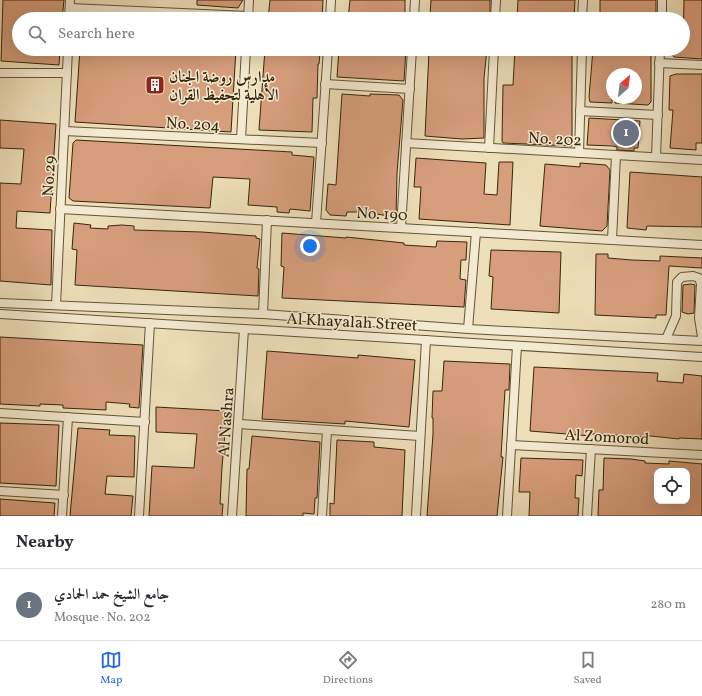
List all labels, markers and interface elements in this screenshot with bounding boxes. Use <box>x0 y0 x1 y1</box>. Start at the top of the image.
search box <box>12 12 690 56</box>
icon: search <box>26 23 48 45</box>
text: Search here <box>58 24 135 45</box>
place label: مدارس روضة الجنان الأهلية لتحفيظ القران <box>169 67 278 107</box>
north arrow <box>606 68 642 104</box>
building icon: مدارس روضة الجنان الأهلية لتحفيظ القران <box>144 74 166 96</box>
street label: No. 204 <box>165 113 221 137</box>
pin: 1 <box>613 118 639 148</box>
street label: No. 202 <box>527 128 582 152</box>
street label: No.29 <box>38 155 62 197</box>
street label: No. 190 <box>356 203 408 227</box>
your location <box>300 236 320 256</box>
street label: Al Khayalah Street <box>286 309 418 337</box>
street label: Al Nashra <box>214 386 240 458</box>
street label: Al Zomorod <box>564 425 650 451</box>
map controls <box>654 468 690 504</box>
button: locate <box>654 468 690 504</box>
text: Nearby <box>16 531 74 554</box>
text: جامع الشيخ حمد الحمادي <box>54 585 169 606</box>
text: 1 <box>26 596 32 614</box>
text: 280 m <box>650 596 686 614</box>
text: Mosque · No. 202 <box>54 609 150 627</box>
tab: Map <box>100 649 122 688</box>
tab: Directions <box>323 649 373 688</box>
tab: Saved <box>573 649 602 688</box>

